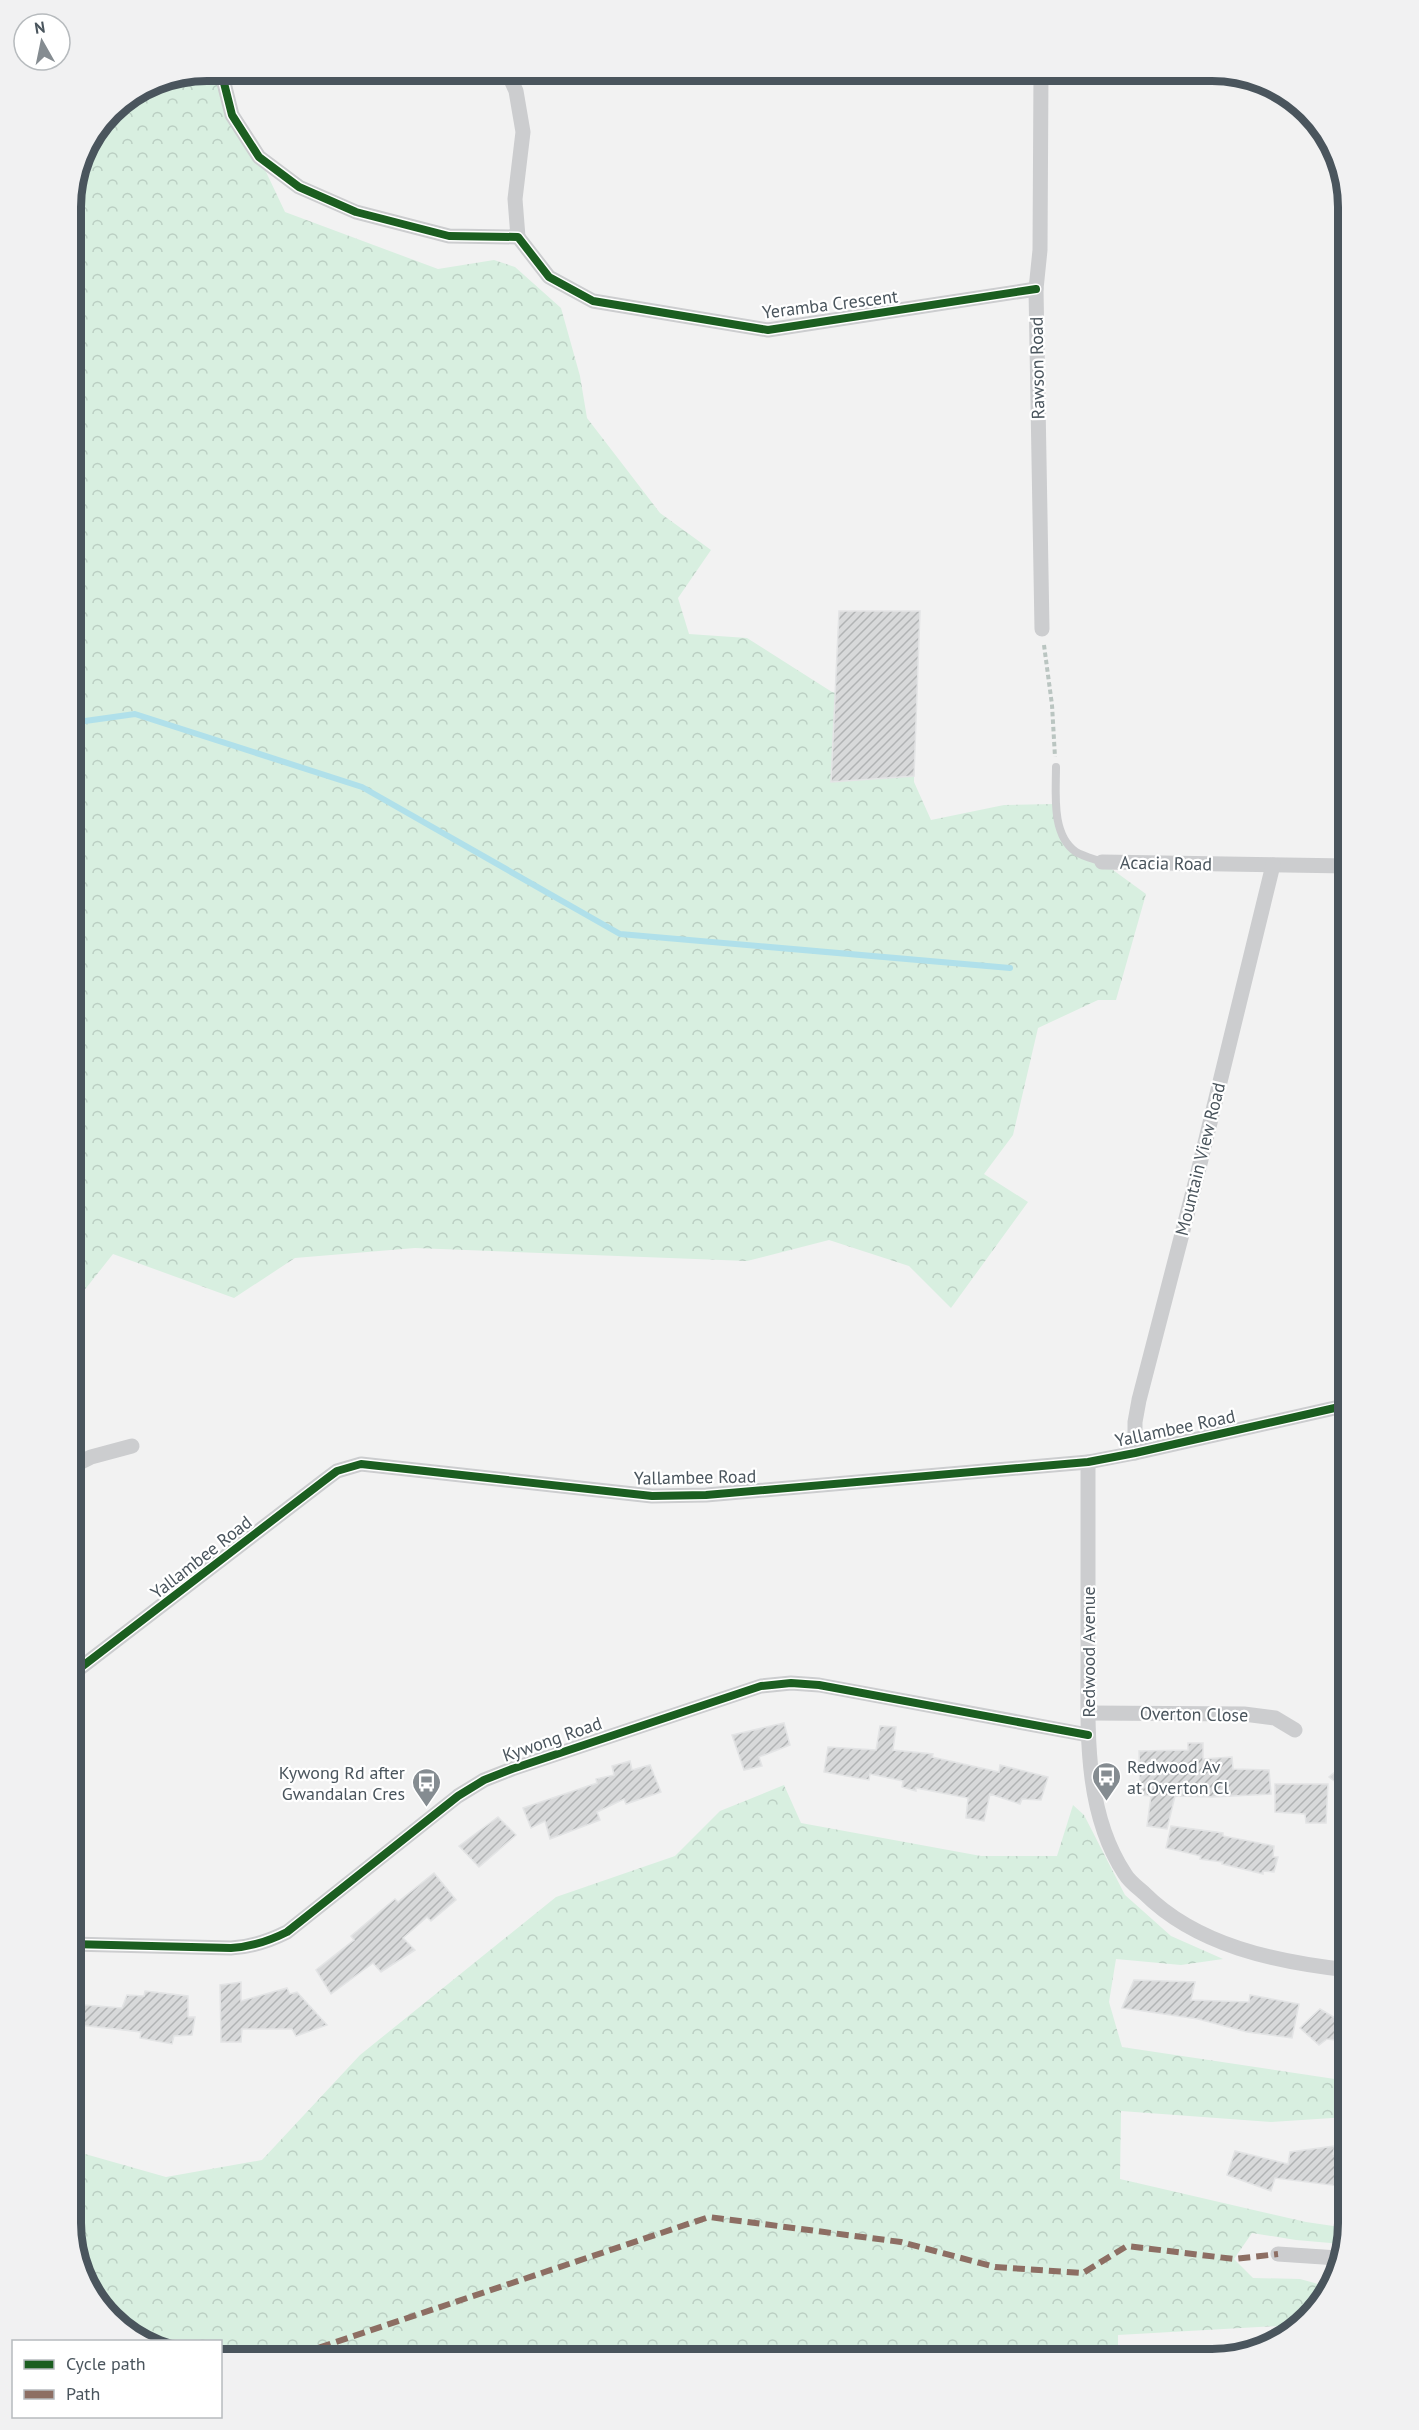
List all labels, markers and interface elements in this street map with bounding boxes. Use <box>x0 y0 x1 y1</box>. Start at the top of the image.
north arrow <box>12 12 72 72</box>
text: N <box>33 16 46 38</box>
street label: Yeramba Crescent <box>761 284 899 324</box>
street label: Rawson Road <box>1025 316 1049 420</box>
street label: Acacia Road <box>1120 851 1212 875</box>
street label: Mountain View Road <box>1170 1080 1230 1238</box>
street label: Yallambee Road <box>1113 1404 1237 1452</box>
street label: Yallambee Road <box>634 1464 756 1490</box>
street label: Yallambee Road <box>146 1510 256 1604</box>
street label: Redwood Avenue <box>1077 1586 1100 1718</box>
street label: Overton Close <box>1140 1702 1248 1726</box>
street label: Kywong Road <box>499 1711 605 1767</box>
place label: Redwood Av at Overton Cl <box>1127 1755 1230 1799</box>
bus stop icon: Redwood Av at Overton Cl <box>1090 1760 1122 1802</box>
place label: Kywong Rd after Gwandalan Cres <box>279 1761 405 1805</box>
bus stop icon: Kywong Rd after Gwandalan Cres <box>410 1766 442 1808</box>
legend <box>12 2340 222 2418</box>
text: Cycle path <box>66 2352 146 2375</box>
text: Path <box>66 2382 100 2405</box>

